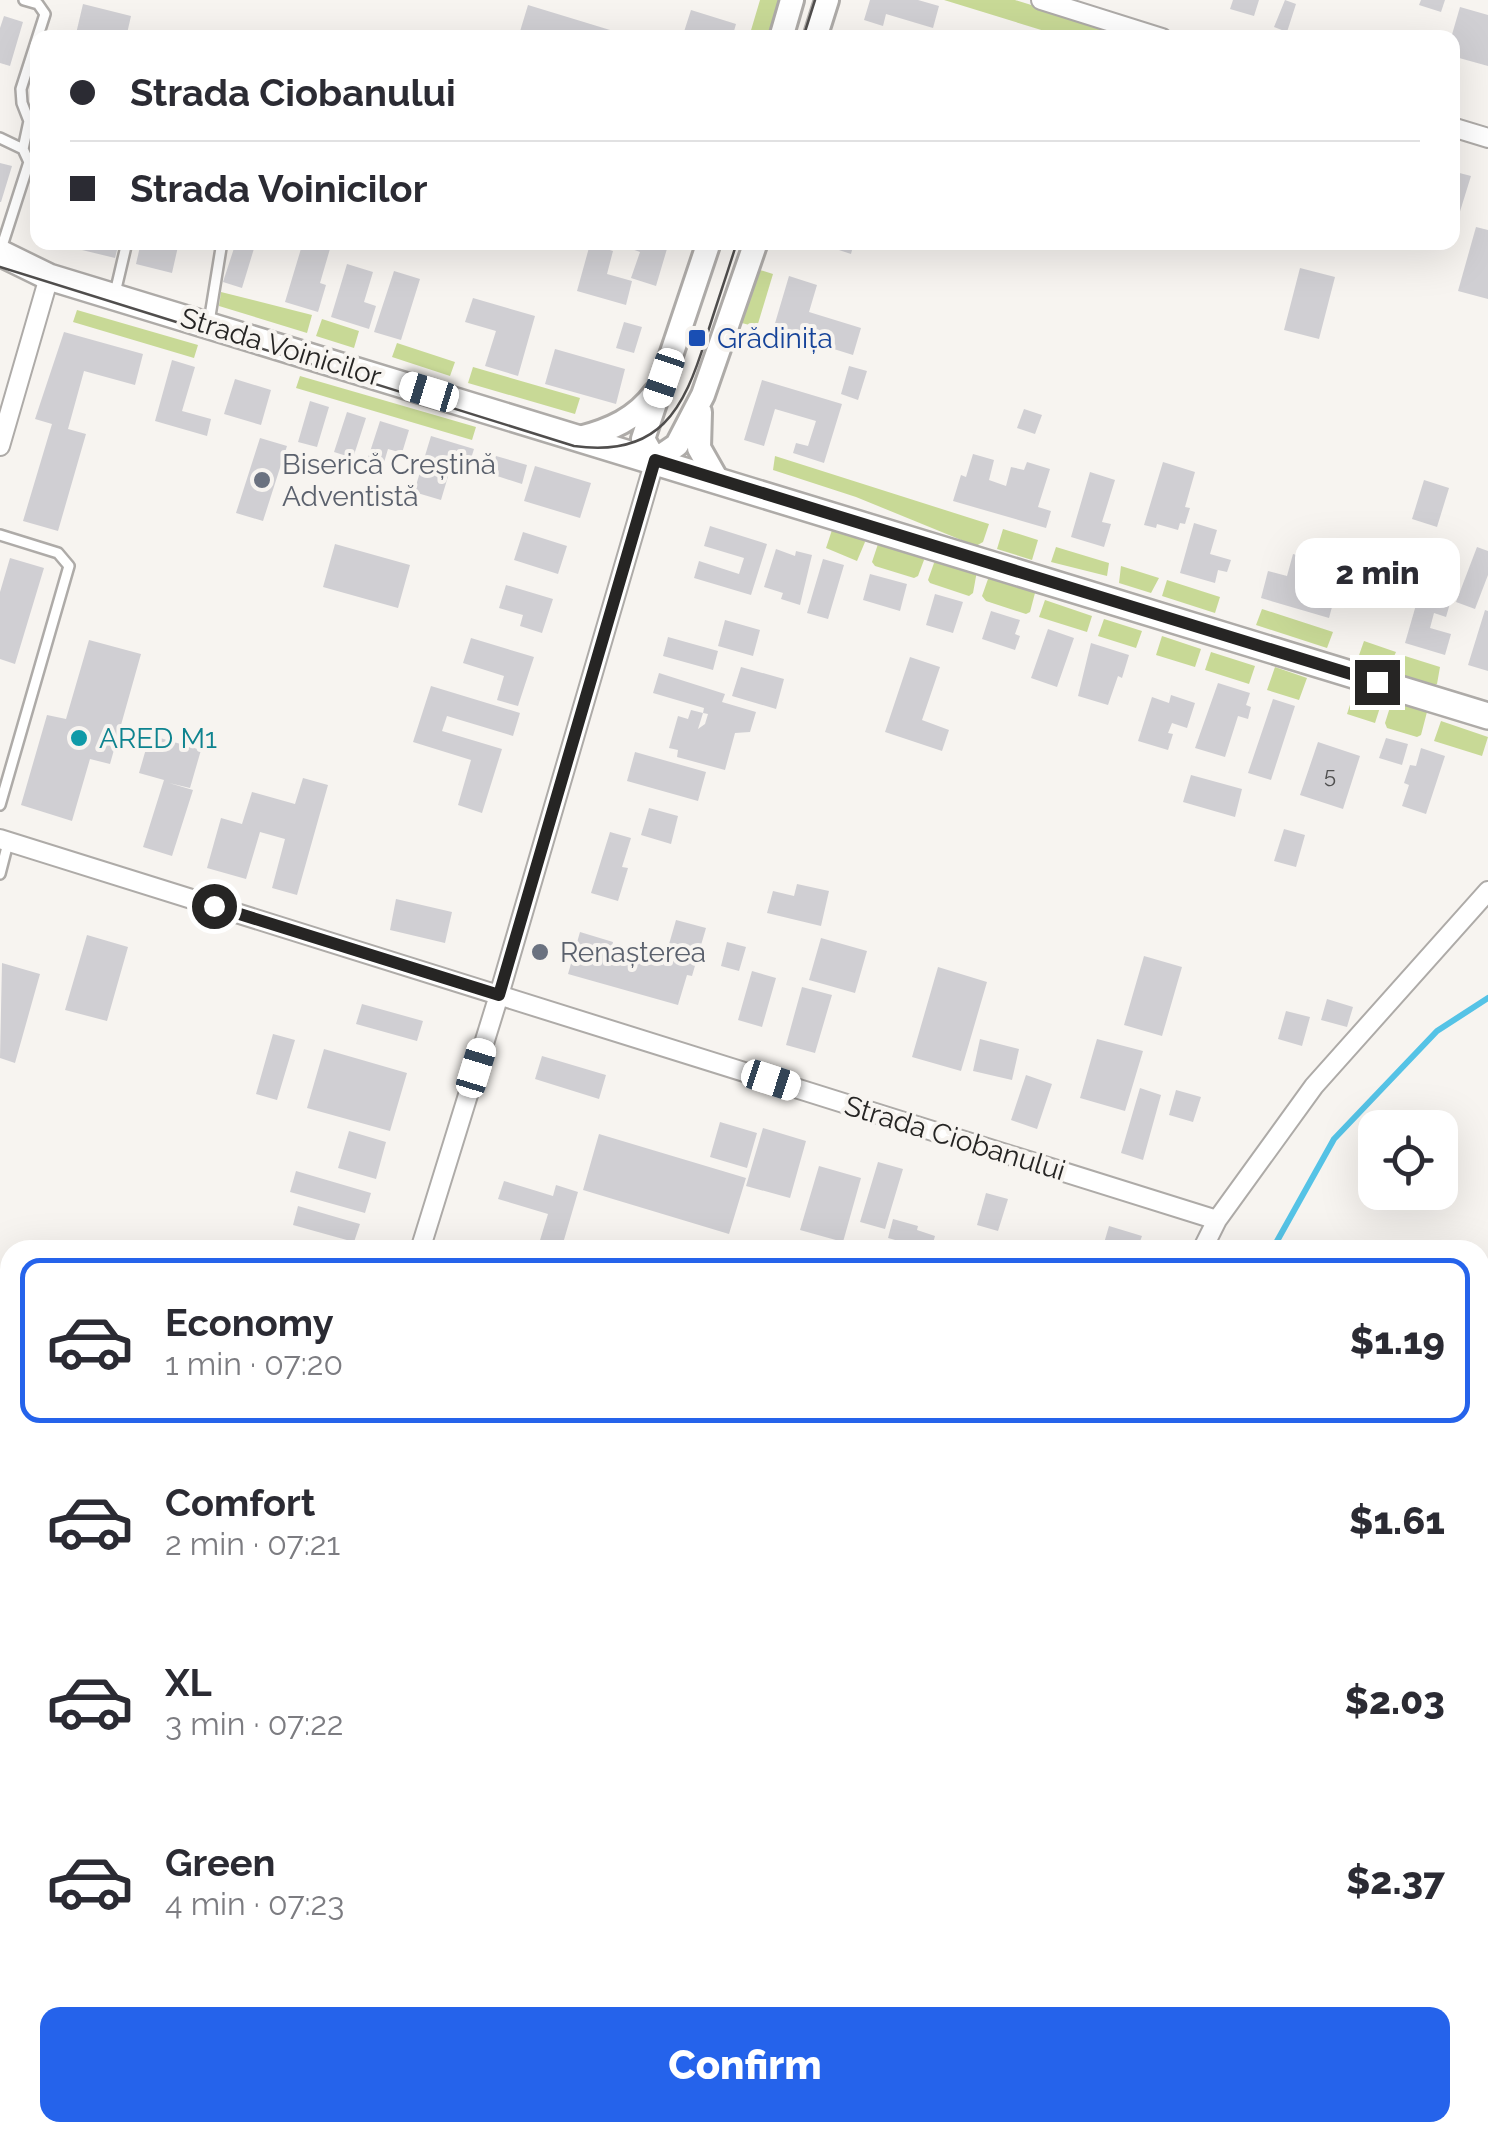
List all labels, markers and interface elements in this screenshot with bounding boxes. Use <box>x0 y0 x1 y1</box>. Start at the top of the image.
text: Strada Ciobanului <box>130 70 456 115</box>
text: Strada Voinicilor <box>130 166 427 211</box>
street label: Strada Voinicilor <box>177 301 385 393</box>
place label: Grădinița <box>717 322 833 355</box>
marker: Grădinița <box>686 327 708 349</box>
car <box>640 345 688 411</box>
car <box>396 369 462 415</box>
place label: Biserică Creștină Adventistă <box>282 448 496 513</box>
marker: Biserică Creștină Adventistă <box>251 469 273 491</box>
callout: 2 min <box>1294 537 1460 607</box>
text: 2 min <box>1335 554 1420 591</box>
route end <box>1355 660 1400 705</box>
place label: ARED M1 <box>99 722 217 755</box>
marker: ARED M1 <box>68 727 90 749</box>
house number: 5 <box>1324 762 1336 788</box>
route start <box>192 884 237 929</box>
place label: Renașterea <box>560 936 706 969</box>
marker: Renașterea <box>529 941 551 963</box>
car <box>453 1035 499 1101</box>
car <box>738 1056 804 1104</box>
street label: Strada Ciobanului <box>841 1089 1069 1187</box>
map controls <box>1358 1110 1458 1210</box>
button: locate <box>1358 1110 1458 1210</box>
icon: car <box>45 1296 135 1386</box>
text: Economy <box>165 1300 334 1345</box>
text: $1.19 <box>1350 1318 1445 1363</box>
text: 1 min · 07:20 <box>165 1345 343 1382</box>
icon: car <box>45 1476 135 1566</box>
text: Comfort <box>165 1480 315 1525</box>
text: $1.61 <box>1349 1498 1445 1543</box>
text: 2 min · 07:21 <box>165 1525 340 1562</box>
icon: car <box>45 1656 135 1746</box>
text: XL <box>165 1660 212 1705</box>
text: $2.03 <box>1345 1678 1445 1723</box>
text: 3 min · 07:22 <box>165 1705 344 1742</box>
icon: car <box>45 1836 135 1926</box>
text: Green <box>165 1840 275 1885</box>
text: $2.37 <box>1346 1858 1445 1903</box>
text: 4 min · 07:23 <box>165 1885 344 1922</box>
button: Confirm <box>40 2007 1450 2122</box>

